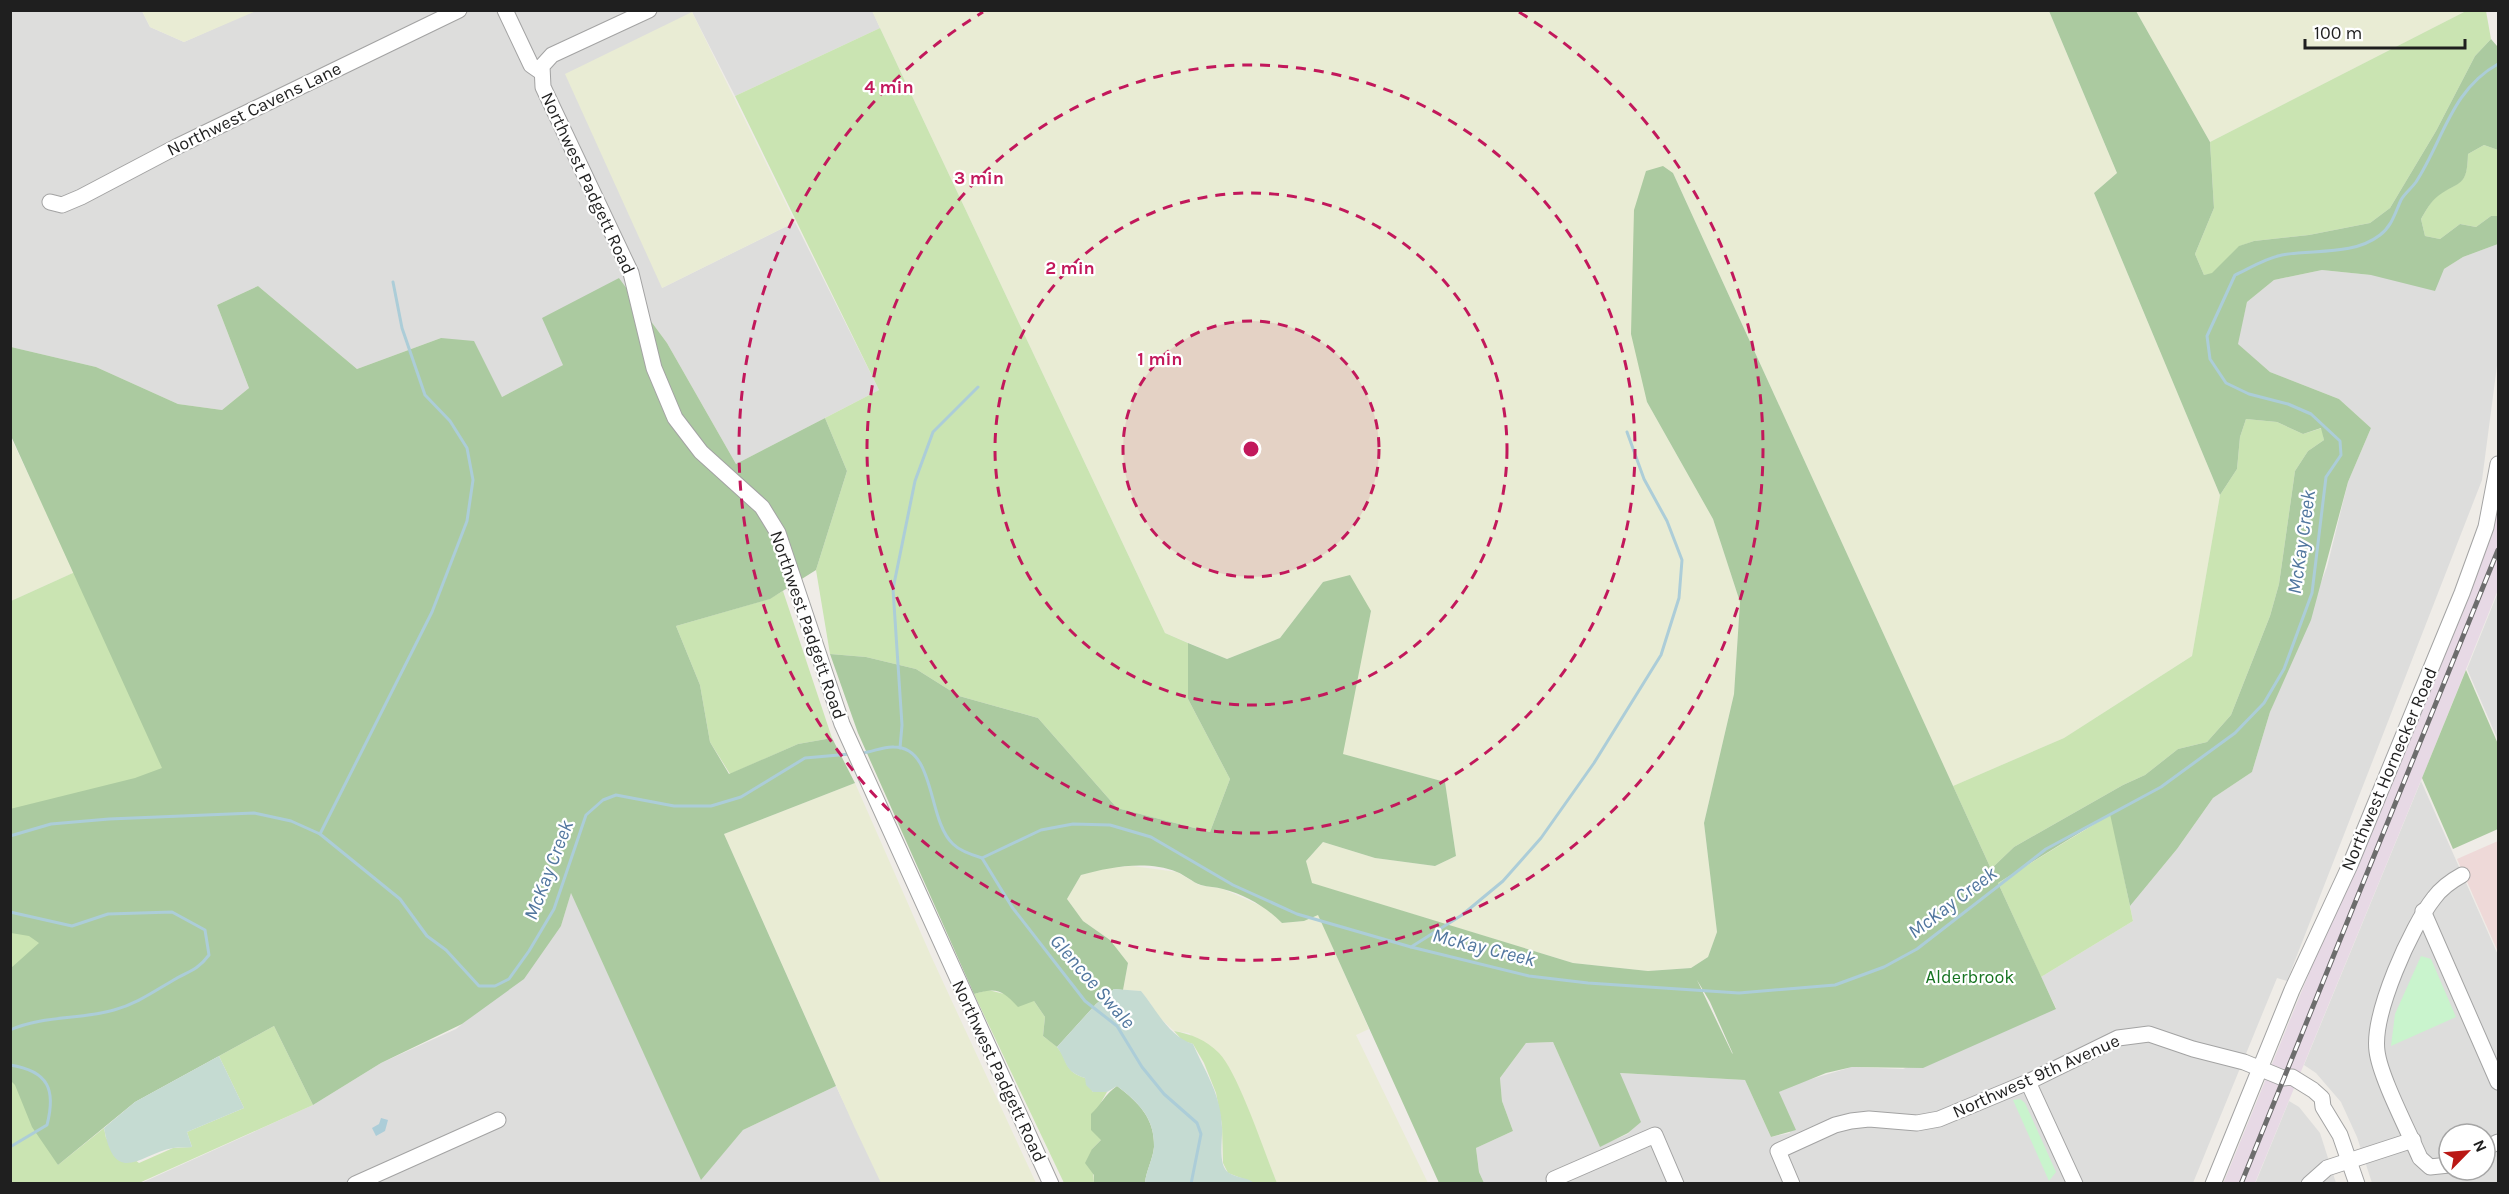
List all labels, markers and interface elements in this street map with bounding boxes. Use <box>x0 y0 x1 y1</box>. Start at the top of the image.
scale bar <box>2305 12 2466 50</box>
text: 100 m <box>2314 22 2362 44</box>
street label: Northwest Cavens Lane <box>163 57 345 161</box>
text: 4 min <box>864 76 914 98</box>
street label: Northwest Padgett Road <box>536 89 640 277</box>
text: 3 min <box>954 167 1004 189</box>
text: 2 min <box>1045 257 1095 279</box>
text: 1 min <box>1137 348 1183 370</box>
centre of rings <box>1241 439 1261 459</box>
water label: McKay Creek <box>2283 488 2320 596</box>
street label: Northwest Padgett Road <box>765 528 851 722</box>
street label: Northwest Hornecker Road <box>2336 664 2442 874</box>
water label: McKay Creek <box>519 816 578 923</box>
water label: McKay Creek <box>1903 861 2002 943</box>
water label: McKay Creek <box>1430 924 1538 972</box>
water label: Glencoe Swale <box>1045 929 1140 1033</box>
park label: Alderbrook <box>1926 966 2014 988</box>
street label: Northwest Padgett Road <box>947 977 1051 1165</box>
street label: Northwest 9th Avenue <box>1949 1029 2123 1123</box>
north arrow <box>2437 1122 2497 1182</box>
text: N <box>2469 1137 2491 1155</box>

